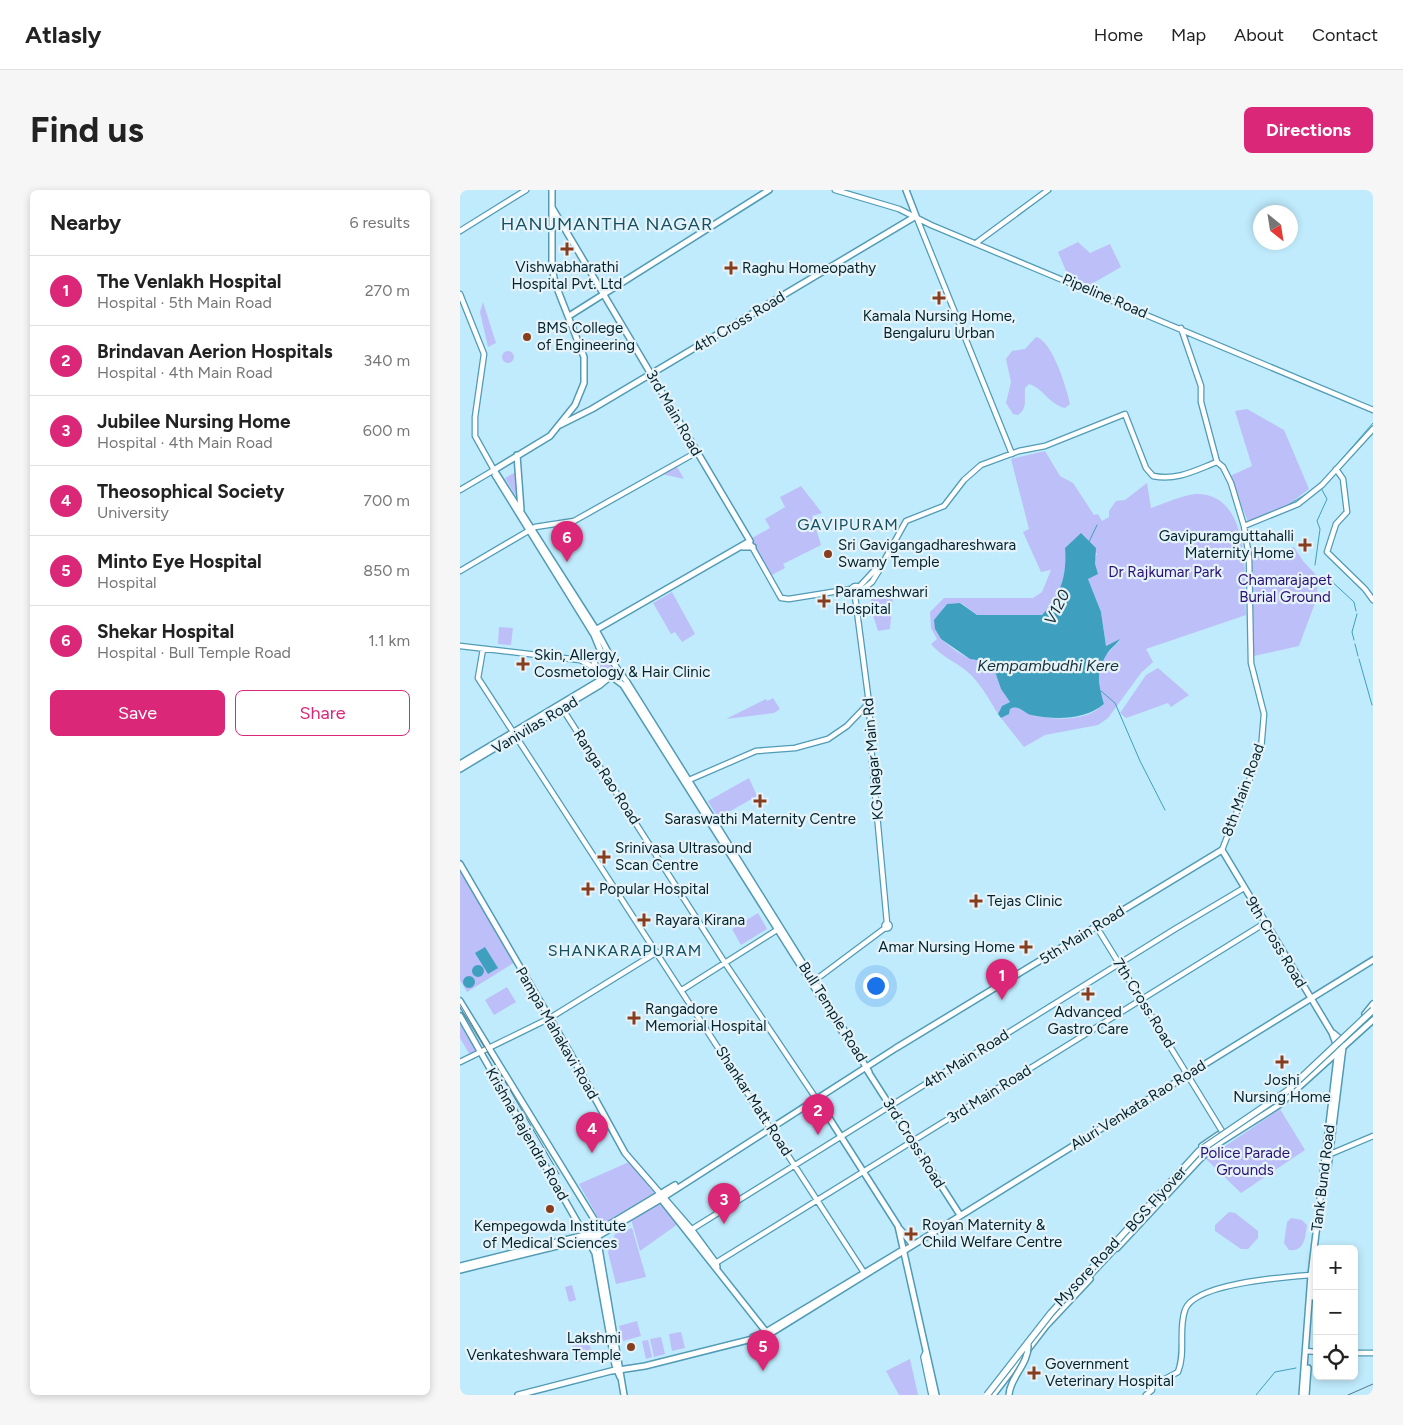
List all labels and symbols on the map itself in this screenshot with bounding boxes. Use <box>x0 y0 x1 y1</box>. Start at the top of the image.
north arrow <box>1253 205 1298 250</box>
district label: HANUMANTHA NAGAR <box>501 213 713 235</box>
marker: Vishwabharathi Hospital Pvt. Ltd <box>560 242 574 256</box>
place label: Vishwabharathi Hospital Pvt. Ltd <box>512 258 622 293</box>
place label: Raghu Homeopathy <box>742 259 876 277</box>
marker: Raghu Homeopathy <box>724 261 738 275</box>
street label: Pipeline Road <box>1060 270 1150 322</box>
street label: 4th Cross Road <box>690 288 788 356</box>
marker: Kamala Nursing Home, Bengaluru Urban <box>932 291 946 305</box>
place label: Kamala Nursing Home, Bengaluru Urban <box>863 307 1015 342</box>
place label: BMS College of Engineering <box>537 319 635 354</box>
marker: BMS College of Engineering <box>521 331 533 343</box>
street label: 3rd Main Road <box>642 367 706 459</box>
district label: GAVIPURAM <box>797 515 899 534</box>
pin: 6 <box>551 521 583 562</box>
place label: Gavipuramguttahalli Maternity Home <box>1159 527 1294 562</box>
place label: Sri Gavigangadhareshwara Swamy Temple <box>838 536 1016 571</box>
marker: Gavipuramguttahalli Maternity Home <box>1298 538 1312 552</box>
marker: Sri Gavigangadhareshwara Swamy Temple <box>822 548 834 560</box>
park label: Dr Rajkumar Park <box>1108 563 1222 581</box>
park label: Chamarajapet Burial Ground <box>1238 571 1333 606</box>
place label: Parameshwari Hospital <box>835 583 928 618</box>
water label: V120 <box>1040 586 1074 628</box>
marker: Parameshwari Hospital <box>817 594 831 608</box>
place label: Skin, Allergy, Cosmetology & Hair Clinic <box>534 646 710 681</box>
water label: Kempambudhi Kere <box>977 656 1119 675</box>
marker: Skin, Allergy, Cosmetology & Hair Clinic <box>516 657 530 671</box>
street label: Vanivilas Road <box>489 692 581 758</box>
street label: KG Nagar Main Rd <box>859 697 887 821</box>
street label: Ranga Rao Road <box>570 726 644 828</box>
street label: 8th Main Road <box>1218 741 1268 839</box>
marker: Saraswathi Maternity Centre <box>753 794 767 808</box>
place label: Saraswathi Maternity Centre <box>664 810 856 828</box>
place label: Srinivasa Ultrasound Scan Centre <box>615 839 752 874</box>
marker: Srinivasa Ultrasound Scan Centre <box>597 850 611 864</box>
place label: Popular Hospital <box>599 880 709 898</box>
marker: Popular Hospital <box>581 882 595 896</box>
place label: Tejas Clinic <box>987 892 1063 910</box>
street label: 9th Cross Road <box>1242 893 1310 991</box>
marker: Tejas Clinic <box>969 894 983 908</box>
street label: 5th Main Road <box>1036 902 1128 968</box>
place label: Rayara Kirana <box>655 911 745 929</box>
marker: Rayara Kirana <box>637 913 651 927</box>
place label: Amar Nursing Home <box>878 938 1015 956</box>
marker: Amar Nursing Home <box>1019 940 1033 954</box>
district label: SHANKARAPURAM <box>548 941 702 960</box>
street label: 7th Cross Road <box>1109 955 1179 1051</box>
street label: Bull Temple Road <box>795 959 871 1065</box>
pin: 1 <box>986 959 1018 1000</box>
street label: Pampa Mahakavi Road <box>512 964 602 1102</box>
your location <box>863 973 889 999</box>
marker: Advanced Gastro Care <box>1081 987 1095 1001</box>
place label: Rangadore Memorial Hospital <box>645 1000 766 1035</box>
place label: Advanced Gastro Care <box>1048 1003 1128 1038</box>
marker: Rangadore Memorial Hospital <box>627 1011 641 1025</box>
street label: 4th Main Road <box>920 1026 1012 1092</box>
street label: Shankar Matt Road <box>712 1043 796 1159</box>
marker: Joshi Nursing Home <box>1275 1055 1289 1069</box>
street label: Aluri Venkata Rao Road <box>1067 1056 1209 1154</box>
street label: 3rd Main Road <box>943 1061 1035 1127</box>
street label: Krishna Rajendra Road <box>482 1064 572 1204</box>
place label: Joshi Nursing Home <box>1233 1071 1331 1106</box>
pin: 2 <box>802 1094 834 1135</box>
street label: 3rd Cross Road <box>879 1095 949 1191</box>
pin: 4 <box>576 1112 608 1153</box>
street label: Tank Bund Road <box>1308 1124 1338 1232</box>
park label: Police Parade Grounds <box>1200 1144 1290 1179</box>
street label: BGS Flyover <box>1122 1162 1190 1236</box>
pin: 3 <box>708 1183 740 1224</box>
marker: Kempegowda Institute of Medical Sciences <box>544 1203 556 1215</box>
place label: Royan Maternity & Child Welfare Centre <box>922 1216 1062 1251</box>
place label: Kempegowda Institute of Medical Sciences <box>474 1217 626 1252</box>
marker: Royan Maternity & Child Welfare Centre <box>904 1227 918 1241</box>
street label: Mysore Road <box>1050 1234 1124 1310</box>
place label: Lakshmi Venkateshwara Temple <box>466 1329 621 1364</box>
pin: 5 <box>747 1330 779 1371</box>
marker: Lakshmi Venkateshwara Temple <box>625 1341 637 1353</box>
place label: Government Veterinary Hospital <box>1045 1355 1174 1390</box>
marker: Government Veterinary Hospital <box>1027 1366 1041 1380</box>

